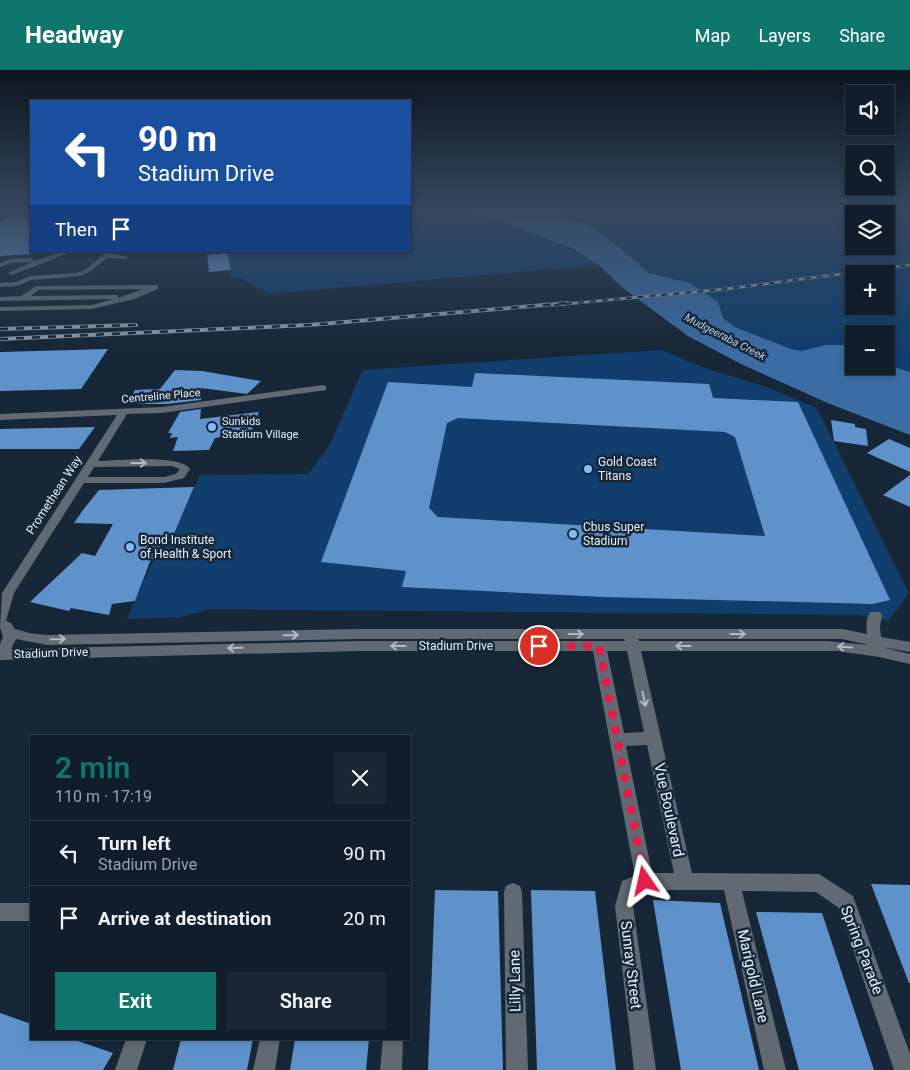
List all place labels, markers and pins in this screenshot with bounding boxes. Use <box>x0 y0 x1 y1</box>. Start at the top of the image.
place label: Sunkids Stadium Village <box>222 415 299 441</box>
marker: Sunkids Stadium Village <box>206 421 218 433</box>
place label: Gold Coast Titans <box>598 455 657 483</box>
marker: Gold Coast Titans <box>582 463 594 475</box>
place label: Cbus Super Stadium <box>583 520 644 548</box>
marker: Cbus Super Stadium <box>567 528 579 540</box>
place label: Bond Institute of Health & Sport <box>140 533 231 561</box>
marker: Bond Institute of Health & Sport <box>124 541 136 553</box>
pin <box>518 625 560 667</box>

